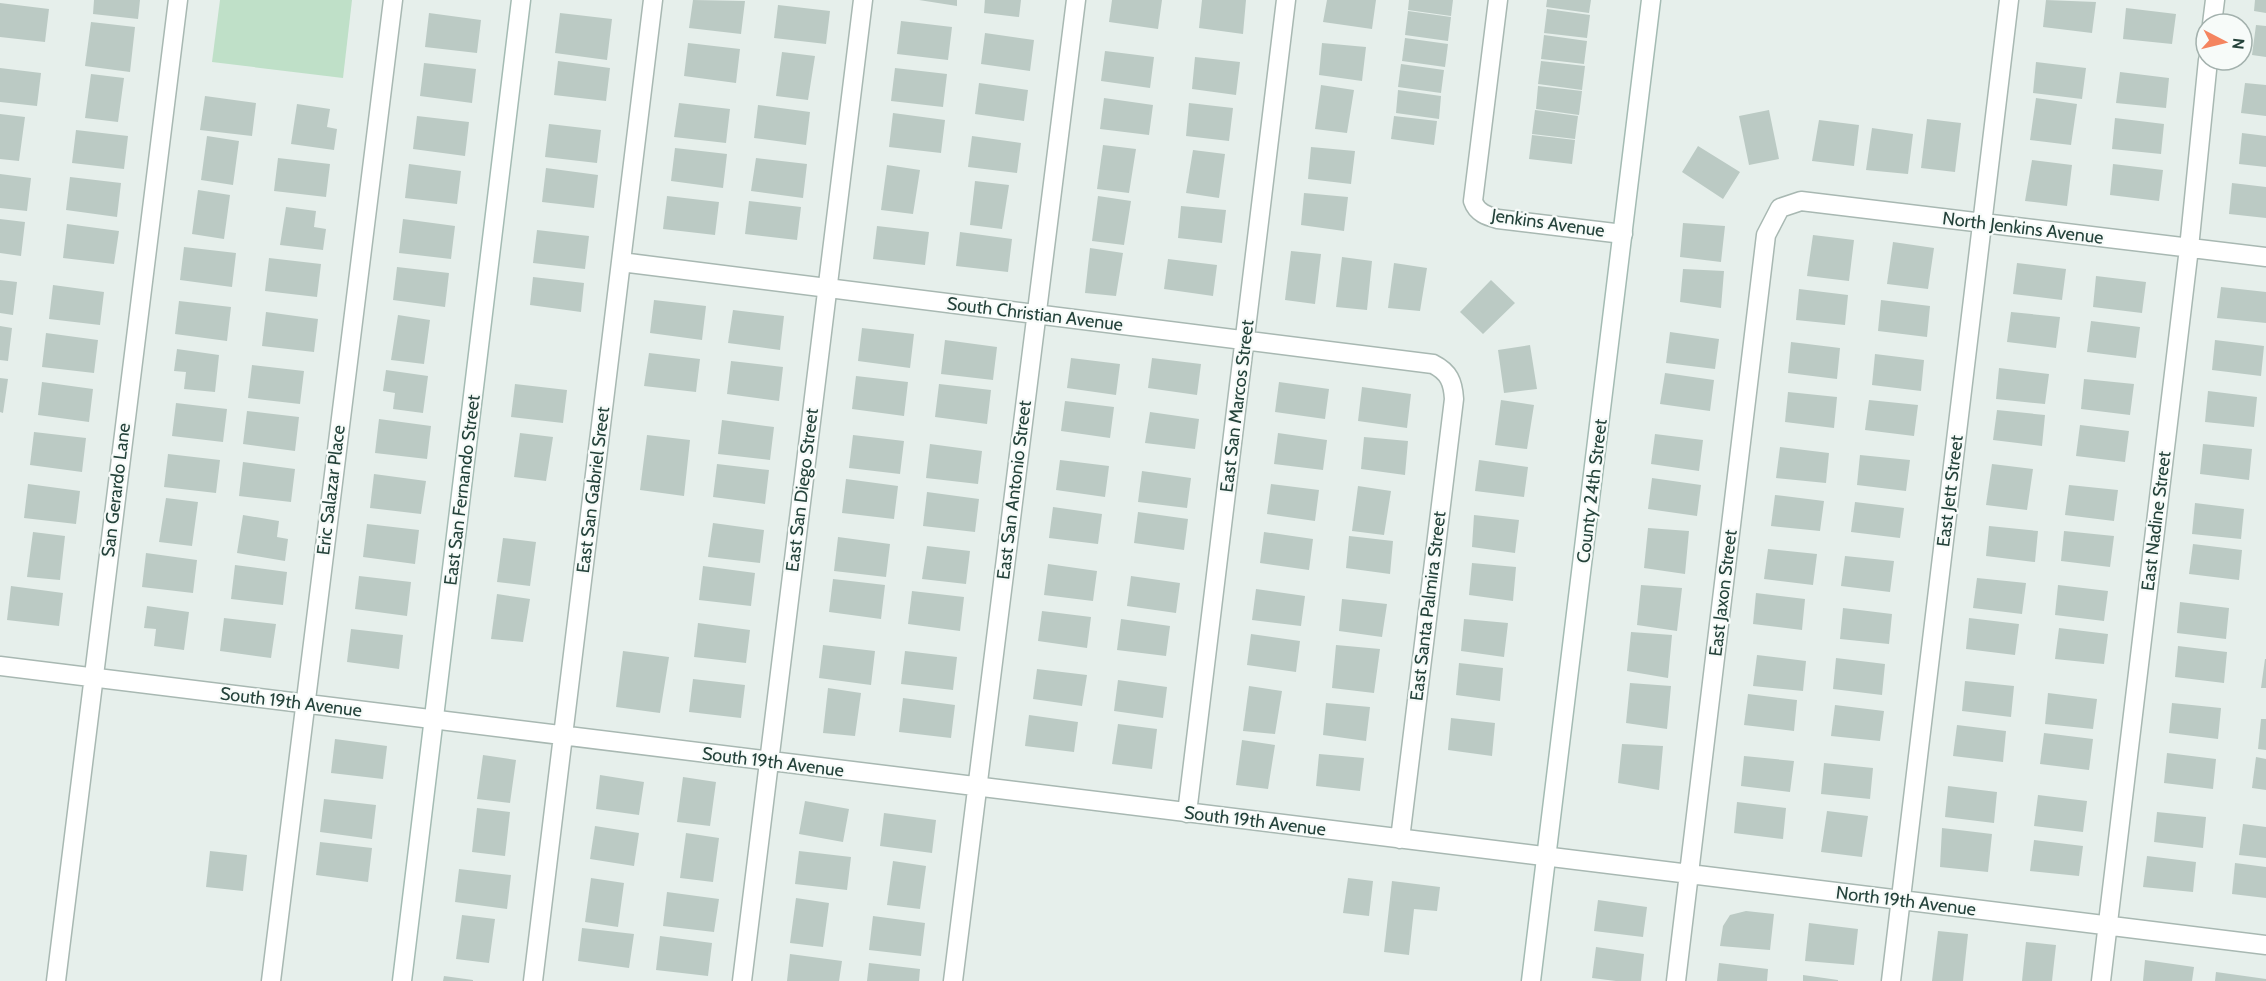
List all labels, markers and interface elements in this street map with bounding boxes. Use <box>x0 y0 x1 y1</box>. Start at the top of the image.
north arrow <box>2194 12 2254 72</box>
text: N <box>2228 37 2249 51</box>
street label: Jenkins Avenue <box>1489 204 1606 242</box>
street label: North Jenkins Avenue <box>1941 207 2105 249</box>
street label: South Christian Avenue <box>946 292 1124 336</box>
street label: East San Marcos Street <box>1215 318 1259 494</box>
street label: East San Fernando Street <box>439 393 485 587</box>
street label: East San Antonio Street <box>992 399 1036 581</box>
street label: East San Gabriel Sreet <box>572 406 614 574</box>
street label: East San Diego Street <box>781 407 823 573</box>
street label: County 24th Street <box>1572 418 1612 564</box>
street label: San Gerardo Lane <box>97 422 135 558</box>
street label: Eric Salazar Place <box>312 424 350 556</box>
street label: East Jett Street <box>1932 434 1968 548</box>
street label: East Nadine Street <box>2137 450 2175 592</box>
street label: East Santa Palmira Street <box>1405 510 1451 702</box>
street label: East Jaxon Street <box>1704 528 1742 658</box>
street label: South 19th Avenue <box>219 682 363 722</box>
street label: South 19th Avenue <box>701 742 845 782</box>
street label: South 19th Avenue <box>1183 801 1327 841</box>
street label: North 19th Avenue <box>1835 881 1977 921</box>

